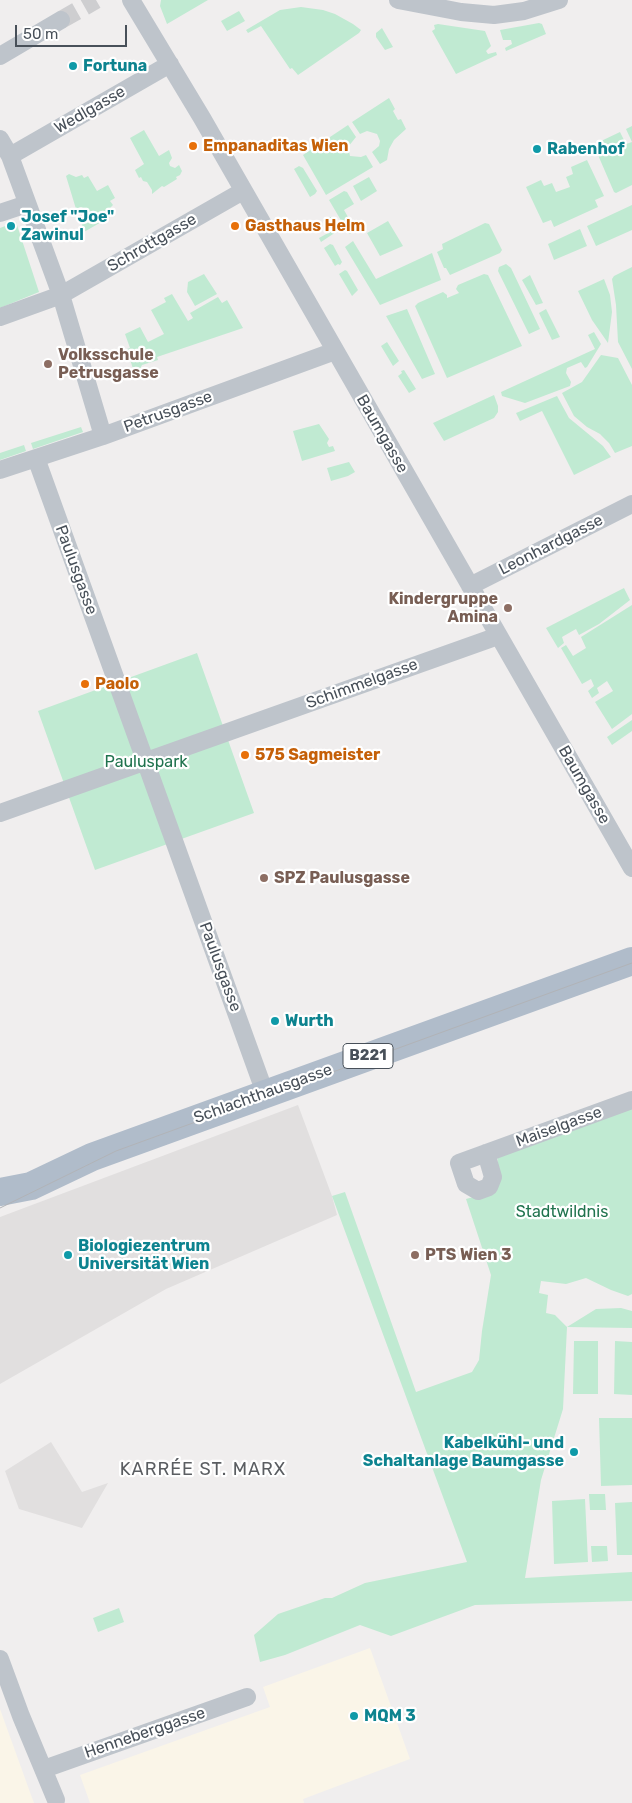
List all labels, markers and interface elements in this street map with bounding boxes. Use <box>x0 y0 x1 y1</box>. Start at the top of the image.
scale bar <box>18 15 130 47</box>
text: 50 m <box>23 25 58 43</box>
place label: Fortuna <box>83 56 147 76</box>
marker: Fortuna <box>67 60 79 72</box>
street label: Wedlgasse <box>51 82 129 138</box>
place label: Empanaditas Wien <box>203 136 349 156</box>
place label: Rabenhof <box>547 139 625 159</box>
marker: Empanaditas Wien <box>187 140 199 152</box>
marker: Rabenhof <box>531 143 543 155</box>
place label: Josef "Joe" Zawinul <box>21 207 114 245</box>
street label: Schrottgasse <box>104 210 200 276</box>
place label: Gasthaus Helm <box>245 216 365 236</box>
marker: Josef "Joe" Zawinul <box>5 220 17 232</box>
marker: Gasthaus Helm <box>229 220 241 232</box>
place label: Volksschule Petrusgasse <box>58 345 159 383</box>
marker: Volksschule Petrusgasse <box>42 358 54 370</box>
street label: Petrusgasse <box>121 387 215 437</box>
street label: Baumgasse <box>352 392 412 476</box>
street label: Leonhardgasse <box>496 510 606 580</box>
street label: Paulusgasse <box>51 523 101 617</box>
place label: Kindergruppe Amina <box>388 589 498 627</box>
marker: Kindergruppe Amina <box>502 602 514 614</box>
street label: Schimmelgasse <box>304 655 420 713</box>
place label: Paolo <box>95 674 139 694</box>
marker: Paolo <box>79 678 91 690</box>
street label: Baumgasse <box>554 743 614 827</box>
place label: 575 Sagmeister <box>255 745 380 765</box>
marker: 575 Sagmeister <box>239 749 251 761</box>
park label: Pauluspark <box>105 752 187 772</box>
place label: SPZ Paulusgasse <box>274 868 410 888</box>
marker: SPZ Paulusgasse <box>258 872 270 884</box>
street label: Paulusgasse <box>195 920 245 1014</box>
place label: Wurth <box>285 1011 334 1031</box>
marker: Wurth <box>269 1015 281 1027</box>
road number: B221 <box>343 1044 393 1068</box>
street label: Schlachthausgasse <box>191 1060 335 1128</box>
street label: Maiselgasse <box>513 1103 605 1151</box>
park label: Stadtwildnis <box>516 1202 608 1222</box>
place label: Biologiezentrum Universität Wien <box>78 1236 210 1274</box>
place label: PTS Wien 3 <box>425 1245 511 1265</box>
marker: Biologiezentrum Universität Wien <box>62 1249 74 1261</box>
marker: PTS Wien 3 <box>409 1249 421 1261</box>
place label: Kabelkühl- und Schaltanlage Baumgasse <box>363 1433 564 1471</box>
marker: Kabelkühl- und Schaltanlage Baumgasse <box>568 1446 580 1458</box>
district label: KARRÉE ST. MARX <box>118 1459 288 1481</box>
street label: Henneberggasse <box>82 1703 208 1763</box>
place label: MQM 3 <box>364 1706 416 1726</box>
marker: MQM 3 <box>348 1710 360 1722</box>

